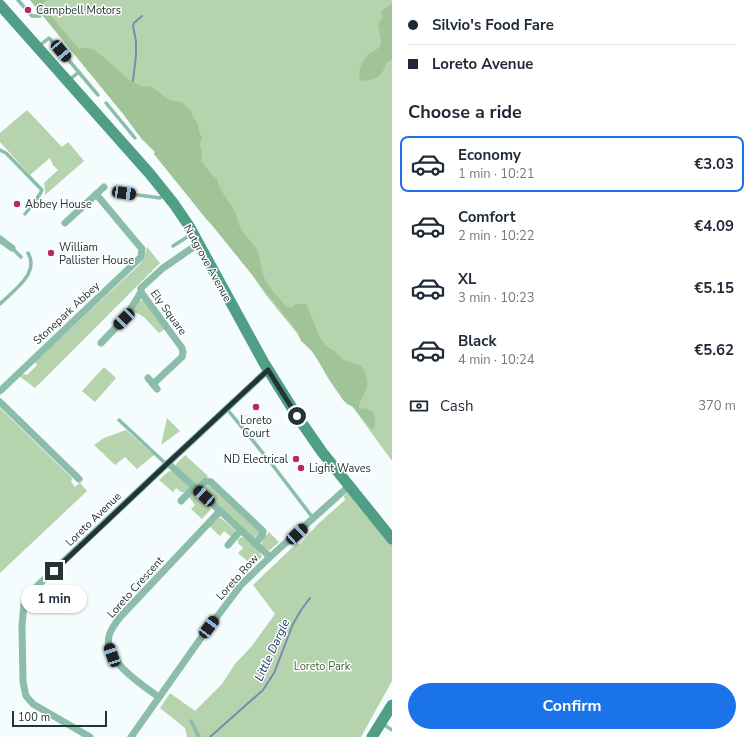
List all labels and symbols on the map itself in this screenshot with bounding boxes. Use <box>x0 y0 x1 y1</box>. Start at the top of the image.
place label: Campbell Motors <box>36 3 121 18</box>
marker: Campbell Motors <box>23 5 33 15</box>
car <box>49 38 73 64</box>
car <box>111 185 137 201</box>
place label: Abbey House <box>25 197 92 212</box>
marker: Abbey House <box>12 199 22 209</box>
street label: Nutgrove Avenue <box>180 222 235 305</box>
place label: William Pallister House <box>59 240 134 268</box>
marker: William Pallister House <box>46 248 56 258</box>
street label: Stonepark Abbey <box>30 278 103 348</box>
street label: Ely Square <box>147 286 190 338</box>
car <box>111 306 137 332</box>
marker: Loreto Court <box>251 402 261 412</box>
route start <box>288 407 306 425</box>
place label: Loreto Court <box>240 413 272 441</box>
place label: ND Electrical <box>224 452 289 467</box>
marker: ND Electrical <box>291 454 301 464</box>
place label: Light Waves <box>309 461 371 476</box>
marker: Light Waves <box>296 463 306 473</box>
car <box>191 484 217 508</box>
street label: Loreto Avenue <box>62 489 125 550</box>
car <box>284 521 310 547</box>
street label: Loreto Row <box>213 551 262 604</box>
street label: Loreto Crescent <box>104 553 167 621</box>
route end <box>45 562 63 580</box>
callout: 1 min <box>21 585 87 613</box>
car <box>197 614 221 640</box>
water label: Little Dargle <box>251 616 294 684</box>
car <box>102 642 122 668</box>
park label: Loreto Park <box>294 659 351 674</box>
scale bar <box>12 709 107 728</box>

